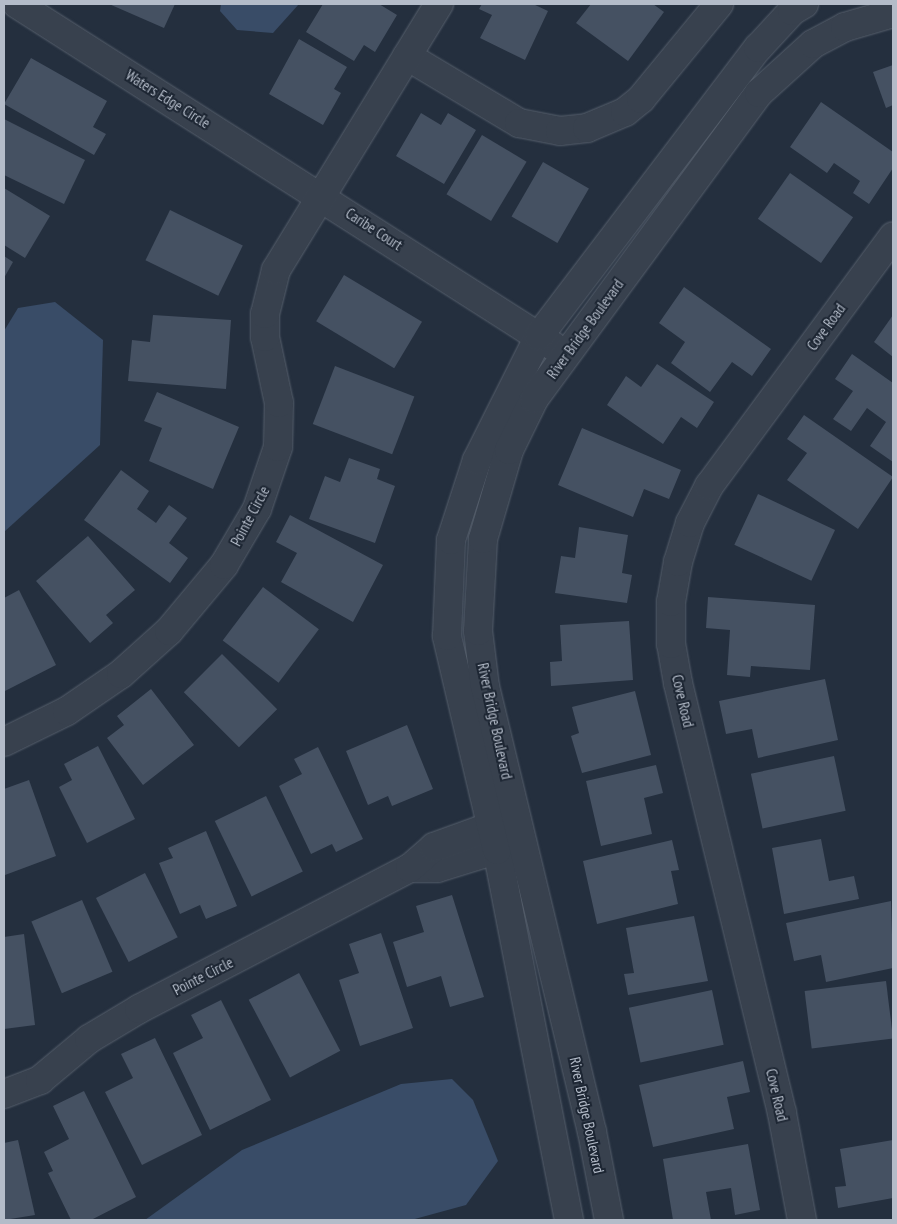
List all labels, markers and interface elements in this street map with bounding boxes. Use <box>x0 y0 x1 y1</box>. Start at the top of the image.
street label: Waters Edge Circle <box>122 66 214 132</box>
street label: Caribe Court <box>342 204 406 254</box>
street label: River Bridge Boulevard <box>543 276 627 382</box>
street label: Cove Road <box>803 300 849 354</box>
street label: Pointe Circle <box>227 483 273 549</box>
street label: River Bridge Boulevard <box>474 661 516 781</box>
street label: Cove Road <box>668 673 698 729</box>
street label: Pointe Circle <box>170 953 236 999</box>
street label: River Bridge Boulevard <box>566 1055 608 1175</box>
street label: Cove Road <box>762 1067 792 1123</box>

